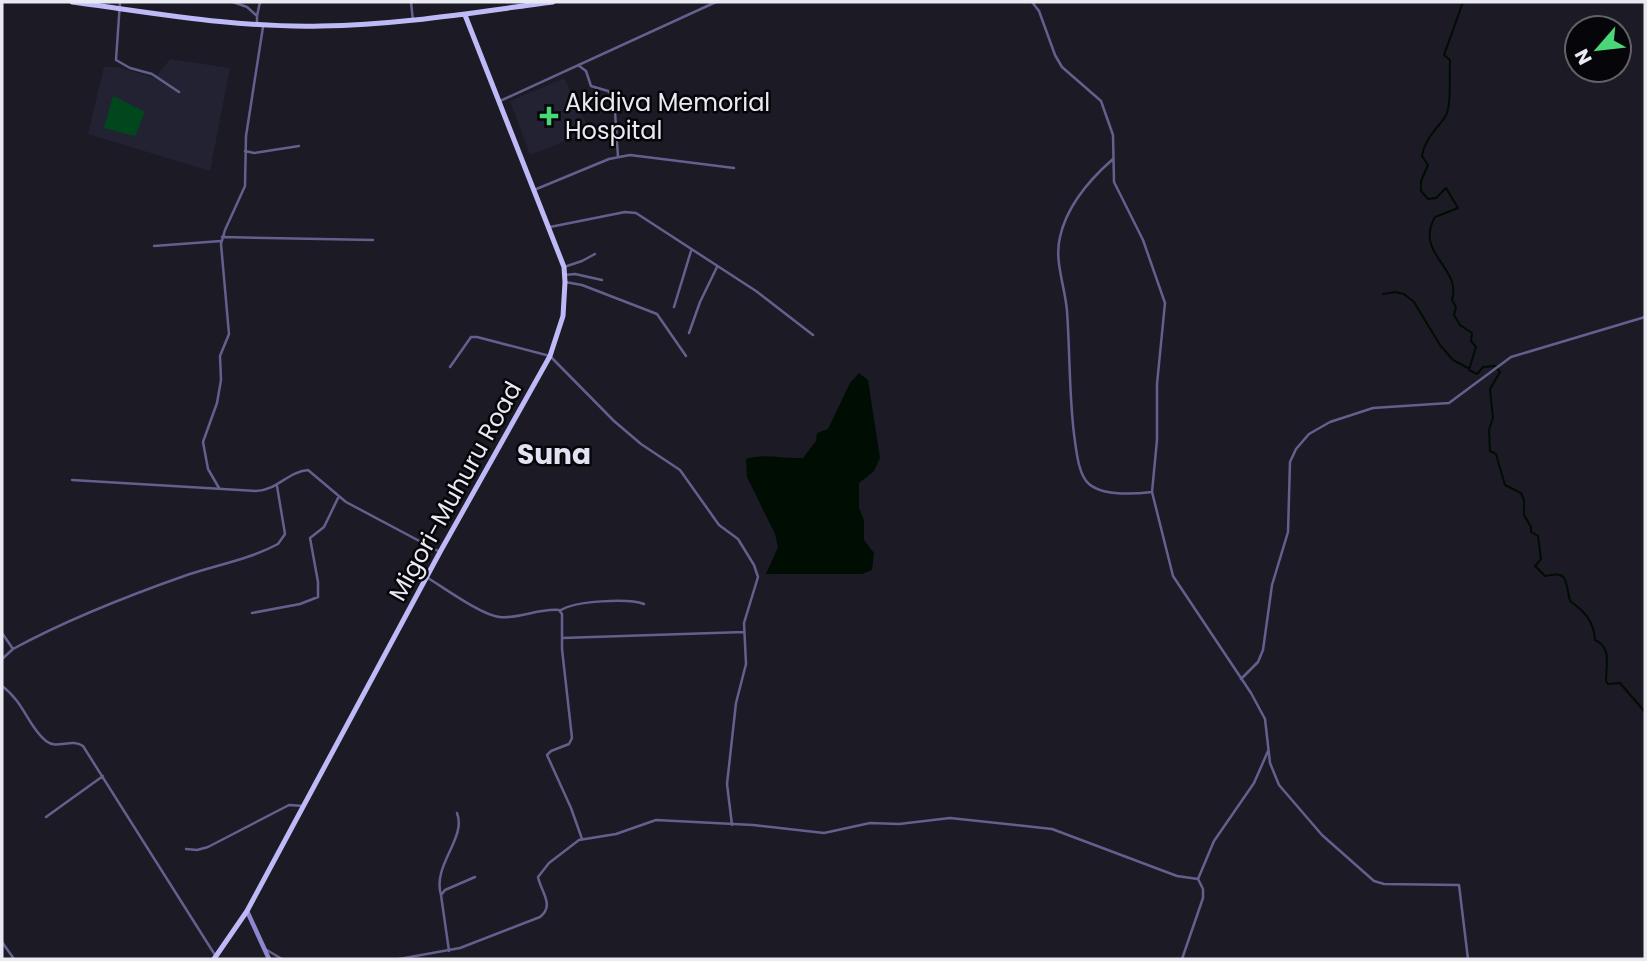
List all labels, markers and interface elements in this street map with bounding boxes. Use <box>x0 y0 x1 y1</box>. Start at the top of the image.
north arrow <box>1563 14 1633 84</box>
text: N <box>1568 44 1599 69</box>
place label: Akidiva Memorial Hospital <box>565 86 770 147</box>
marker: Akidiva Memorial Hospital <box>539 106 559 126</box>
street label: Migori-Muhuru Road <box>381 375 529 607</box>
district label: Suna <box>517 435 591 474</box>

